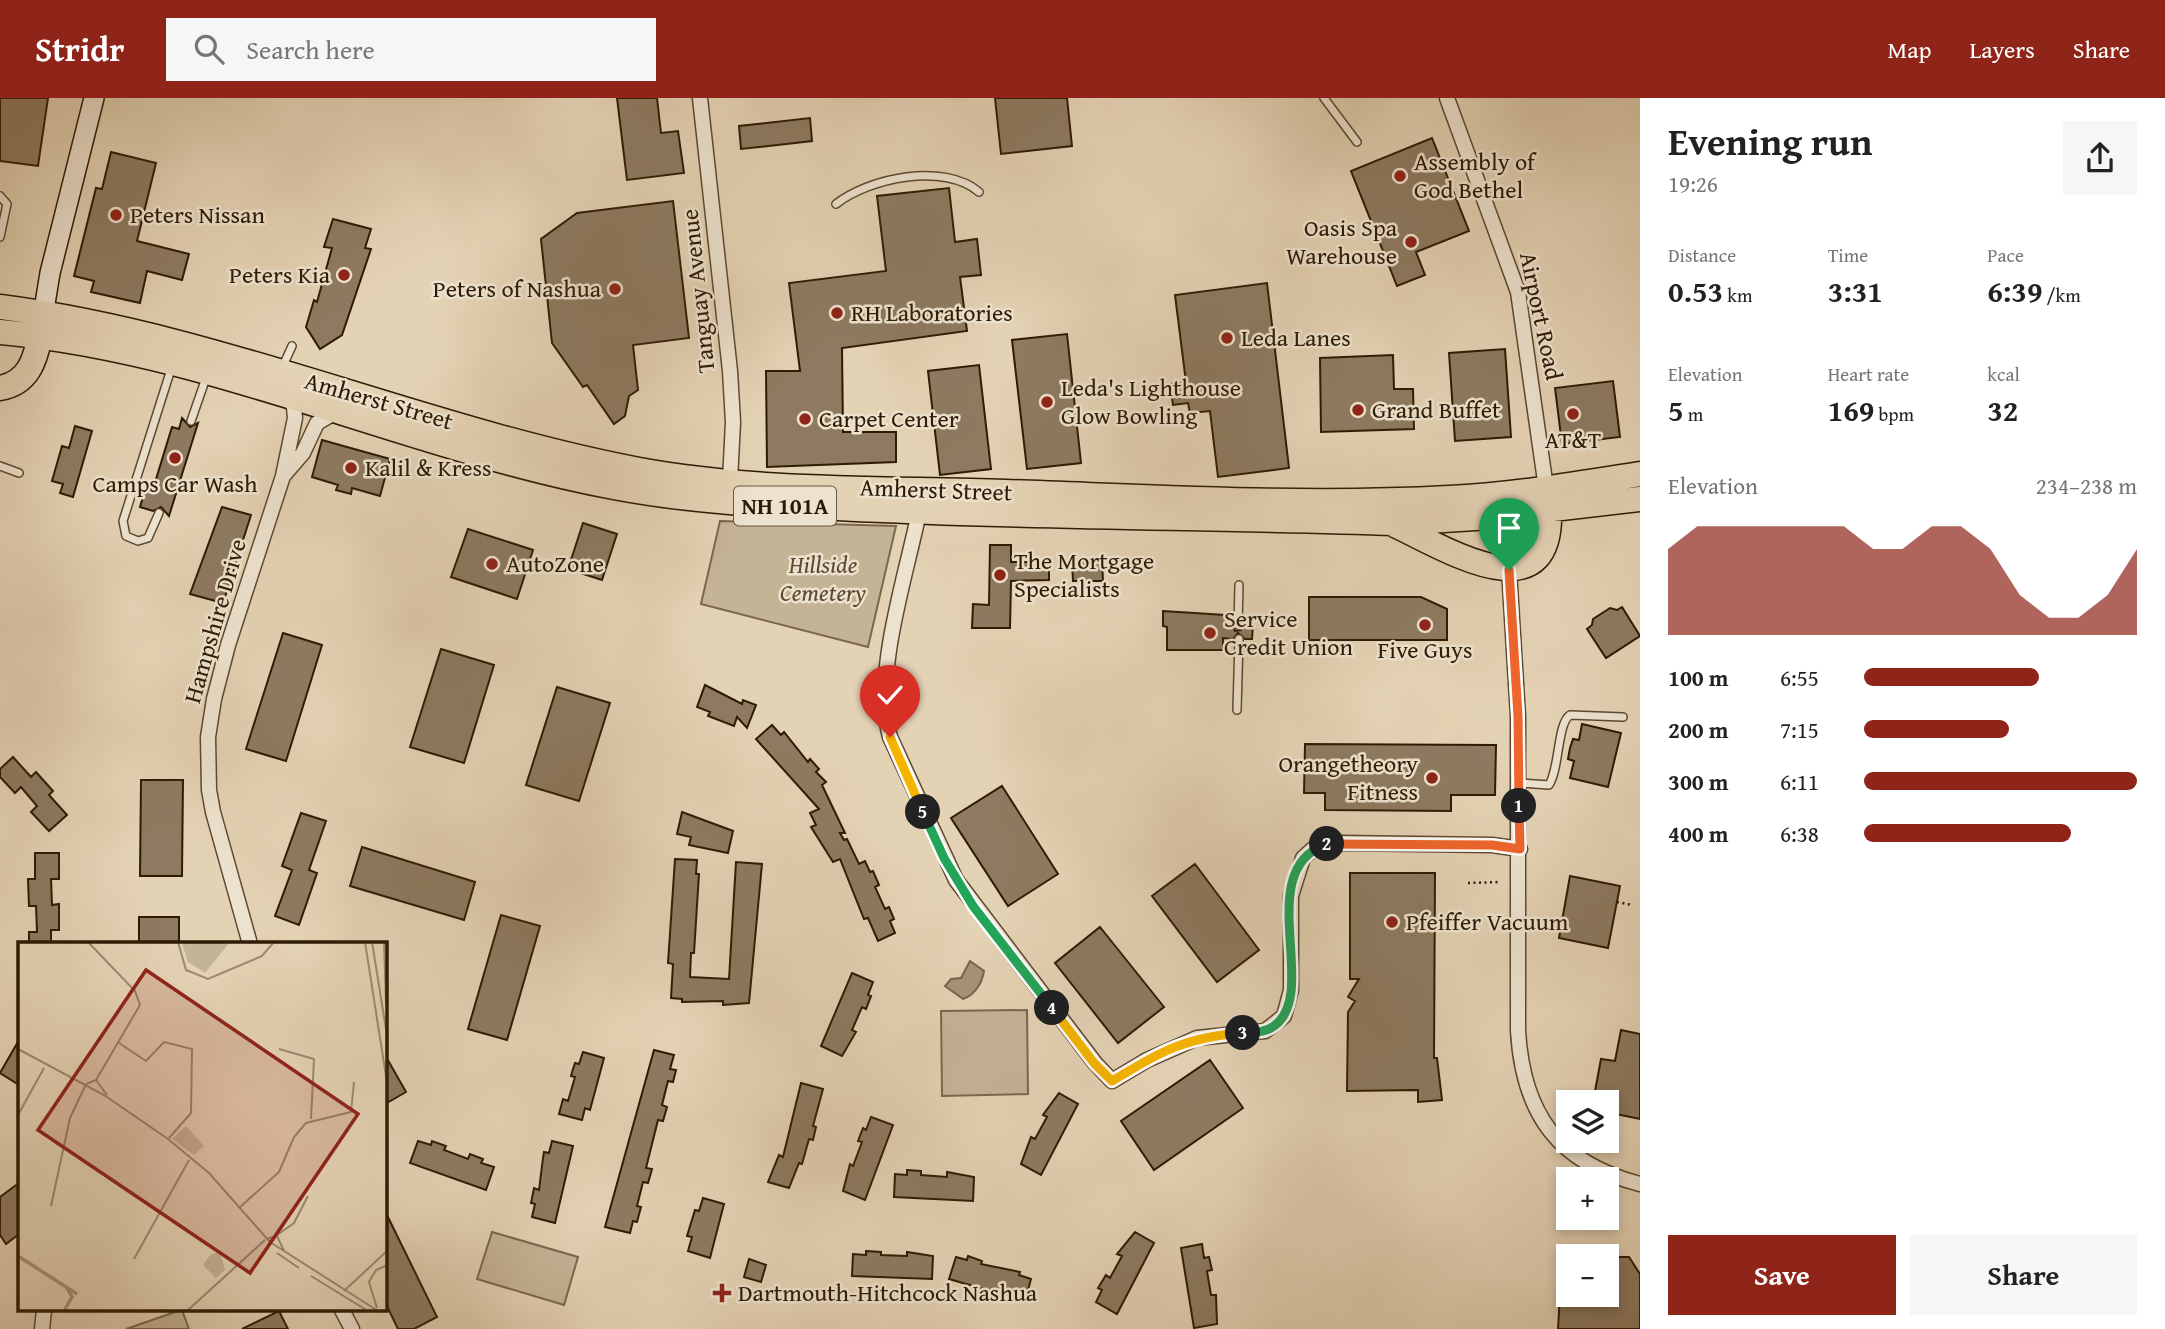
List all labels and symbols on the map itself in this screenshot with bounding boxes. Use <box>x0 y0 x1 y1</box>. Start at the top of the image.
place label: Assembly of God Bethel <box>1414 144 1537 207</box>
marker: Assembly of God Bethel <box>1392 168 1408 184</box>
place label: Peters Nissan <box>130 197 265 232</box>
marker: Peters Nissan <box>108 207 124 223</box>
street label: Tanguay Avenue <box>671 207 724 375</box>
place label: Oasis Spa Warehouse <box>1286 210 1398 273</box>
marker: Oasis Spa Warehouse <box>1403 234 1419 250</box>
street label: Airport Road <box>1511 249 1572 383</box>
place label: Peters Kia <box>229 257 331 292</box>
marker: Peters Kia <box>336 267 352 283</box>
place label: Peters of Nashua <box>433 271 602 306</box>
marker: Peters of Nashua <box>607 281 623 297</box>
place label: RH Laboratories <box>851 295 1013 330</box>
marker: RH Laboratories <box>829 305 845 321</box>
place label: Leda Lanes <box>1241 320 1351 355</box>
marker: Leda Lanes <box>1219 330 1235 346</box>
street label: Amherst Street <box>301 363 458 439</box>
place label: Leda's Lighthouse Glow Bowling <box>1061 370 1241 433</box>
place label: Grand Buffet <box>1372 392 1501 427</box>
marker: Leda's Lighthouse Glow Bowling <box>1039 394 1055 410</box>
place label: Carpet Center <box>819 401 959 436</box>
marker: Grand Buffet <box>1350 402 1366 418</box>
marker: AT&T <box>1565 406 1581 422</box>
marker: Carpet Center <box>797 411 813 427</box>
place label: AT&T <box>1545 422 1601 457</box>
marker: Camps Car Wash <box>167 450 183 466</box>
place label: Kalil & Kress <box>365 450 492 485</box>
marker: Kalil & Kress <box>343 460 359 476</box>
place label: Camps Car Wash <box>92 466 258 501</box>
street label: Amherst Street <box>859 469 1013 510</box>
road number: NH 101A <box>734 486 836 526</box>
pin <box>1479 498 1539 570</box>
street label: Hampshire Drive <box>174 535 255 707</box>
place label: The Mortgage Specialists <box>1014 543 1154 606</box>
place label: AutoZone <box>506 546 604 581</box>
park label: Hillside Cemetery <box>780 547 866 610</box>
marker: AutoZone <box>484 556 500 572</box>
marker: The Mortgage Specialists <box>992 567 1008 583</box>
place label: Service Credit Union <box>1224 601 1353 664</box>
marker: Five Guys <box>1417 617 1433 633</box>
marker: Service Credit Union <box>1202 625 1218 641</box>
place label: Five Guys <box>1378 632 1472 667</box>
pin <box>860 665 920 737</box>
place label: Orangetheory Fitness <box>1278 746 1418 809</box>
marker: Orangetheory Fitness <box>1424 770 1440 786</box>
pin: 1 <box>1502 788 1536 824</box>
pin: 5 <box>906 794 940 830</box>
pin: 2 <box>1310 826 1344 862</box>
place label: Pfeiffer Vacuum <box>1406 904 1569 939</box>
marker: Pfeiffer Vacuum <box>1384 914 1400 930</box>
inset map <box>18 942 387 1312</box>
pin: 4 <box>1034 990 1070 1026</box>
pin: 3 <box>1226 1016 1260 1051</box>
place label: Dartmouth-Hitchcock Nashua <box>738 1275 1038 1310</box>
marker: Dartmouth-Hitchcock Nashua <box>712 1283 732 1303</box>

